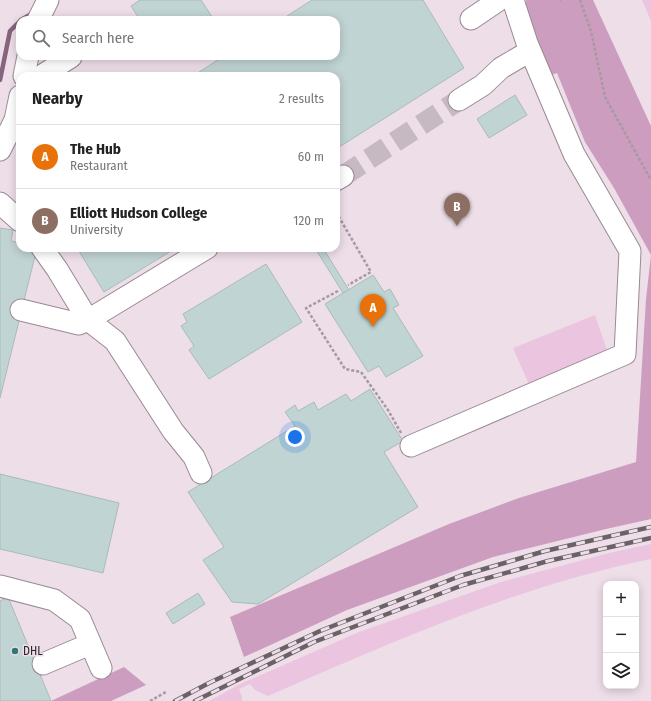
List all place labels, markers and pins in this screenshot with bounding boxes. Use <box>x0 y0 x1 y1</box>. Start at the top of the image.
pin: B <box>444 193 470 226</box>
pin: A <box>360 294 386 327</box>
place label: DHL <box>23 644 43 658</box>
marker: DHL <box>10 646 20 656</box>

